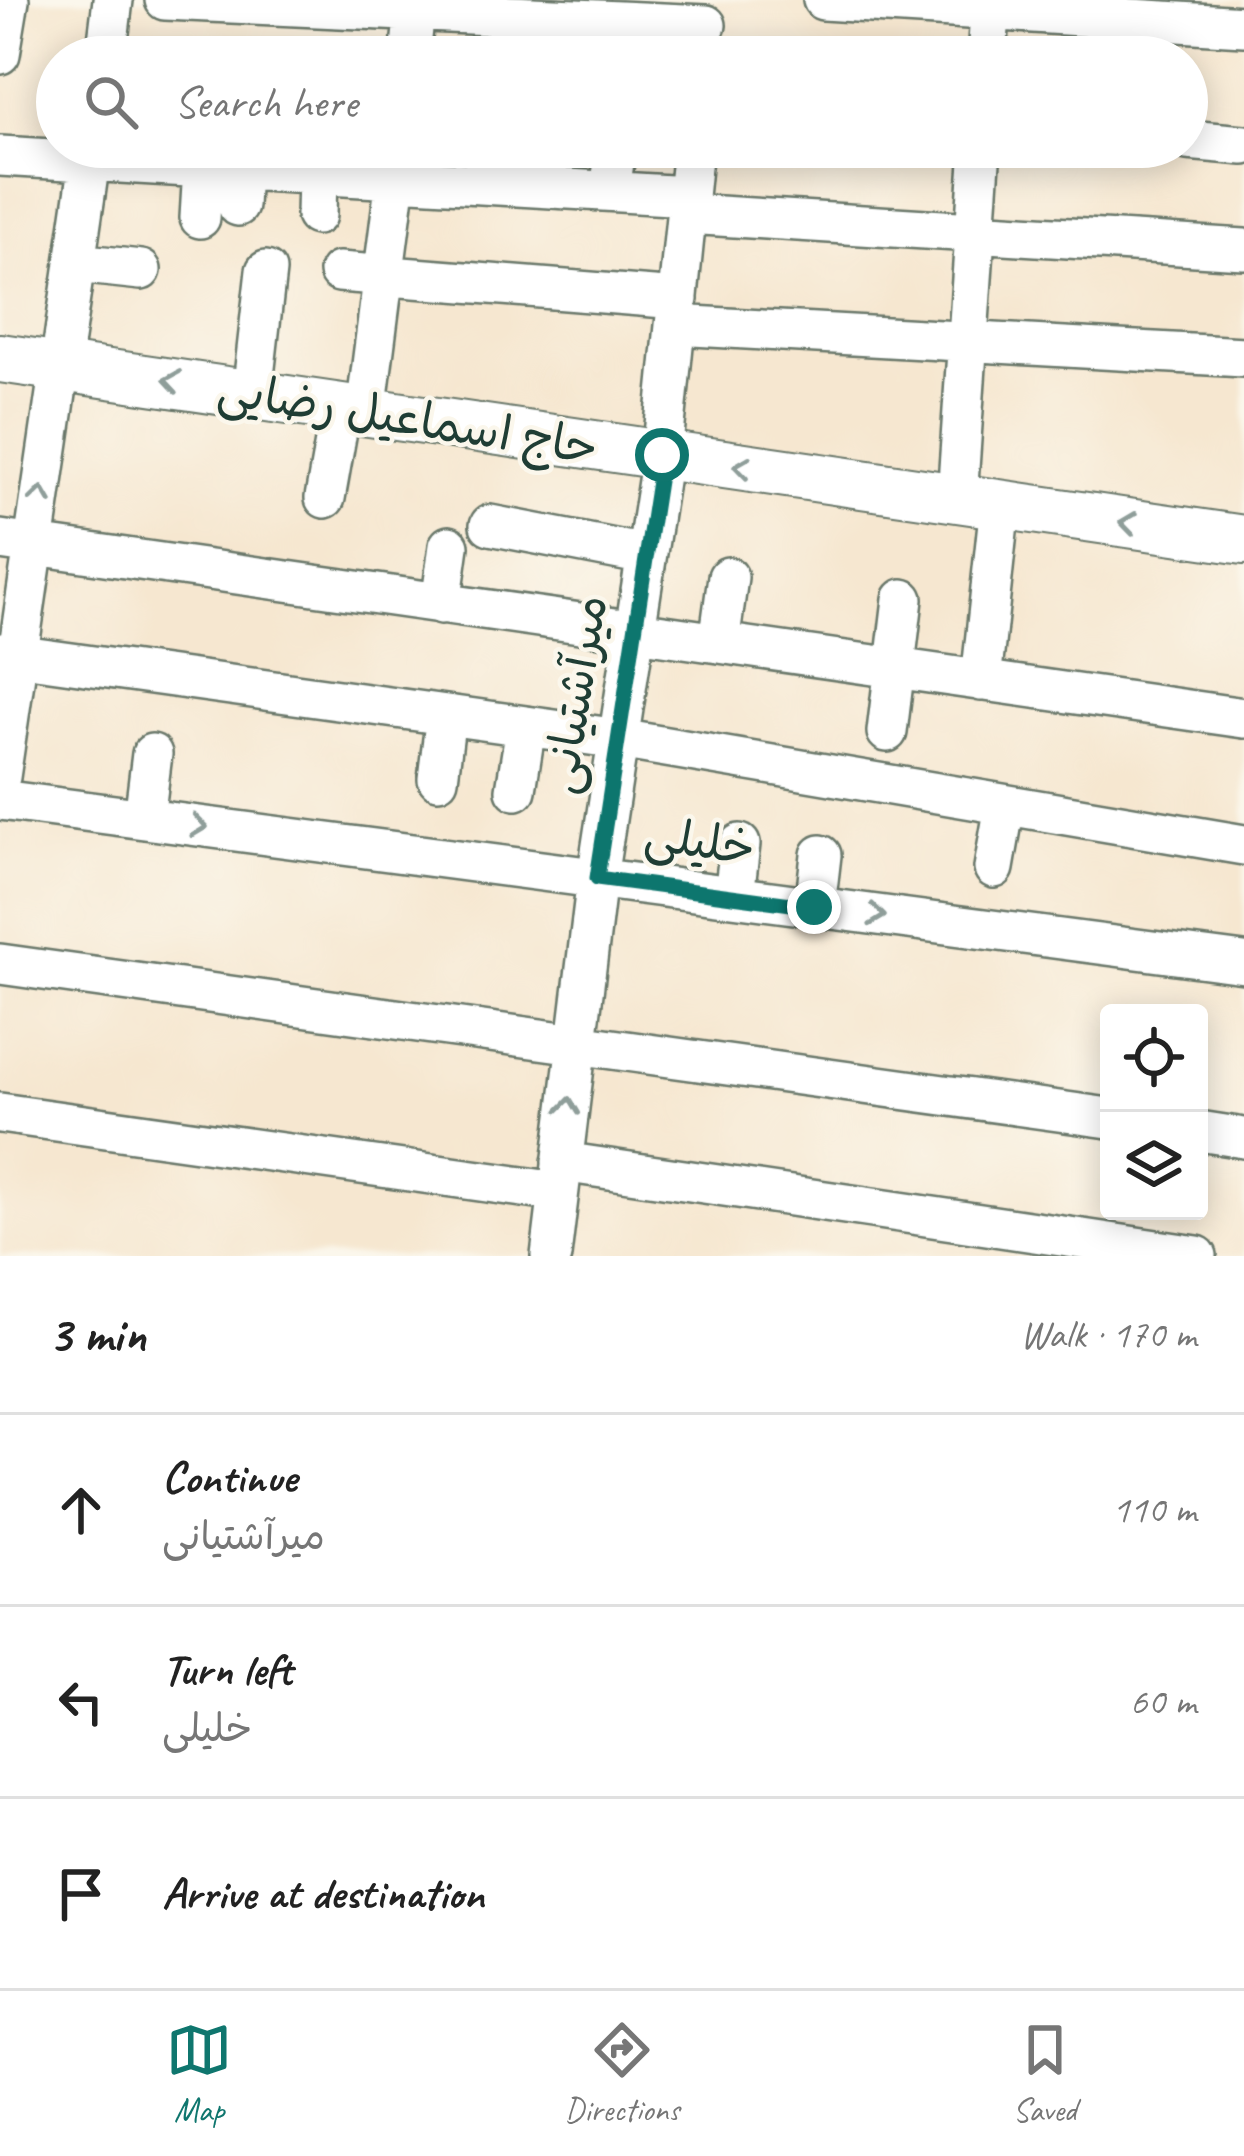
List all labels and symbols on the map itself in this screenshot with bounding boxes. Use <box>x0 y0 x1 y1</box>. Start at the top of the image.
street label: حاج اسماعیل رضایی <box>213 358 602 480</box>
one-way arrow <box>162 370 182 395</box>
route start <box>635 428 689 482</box>
one-way arrow <box>733 455 752 481</box>
one-way arrow <box>27 485 53 505</box>
one-way arrow <box>1118 511 1138 537</box>
street label: میرآشتیانی <box>530 590 621 798</box>
street label: خلیلی <box>641 804 759 879</box>
one-way arrow <box>189 812 209 838</box>
route end <box>787 880 841 934</box>
one-way arrow <box>868 901 887 927</box>
one-way arrow <box>556 1096 582 1116</box>

